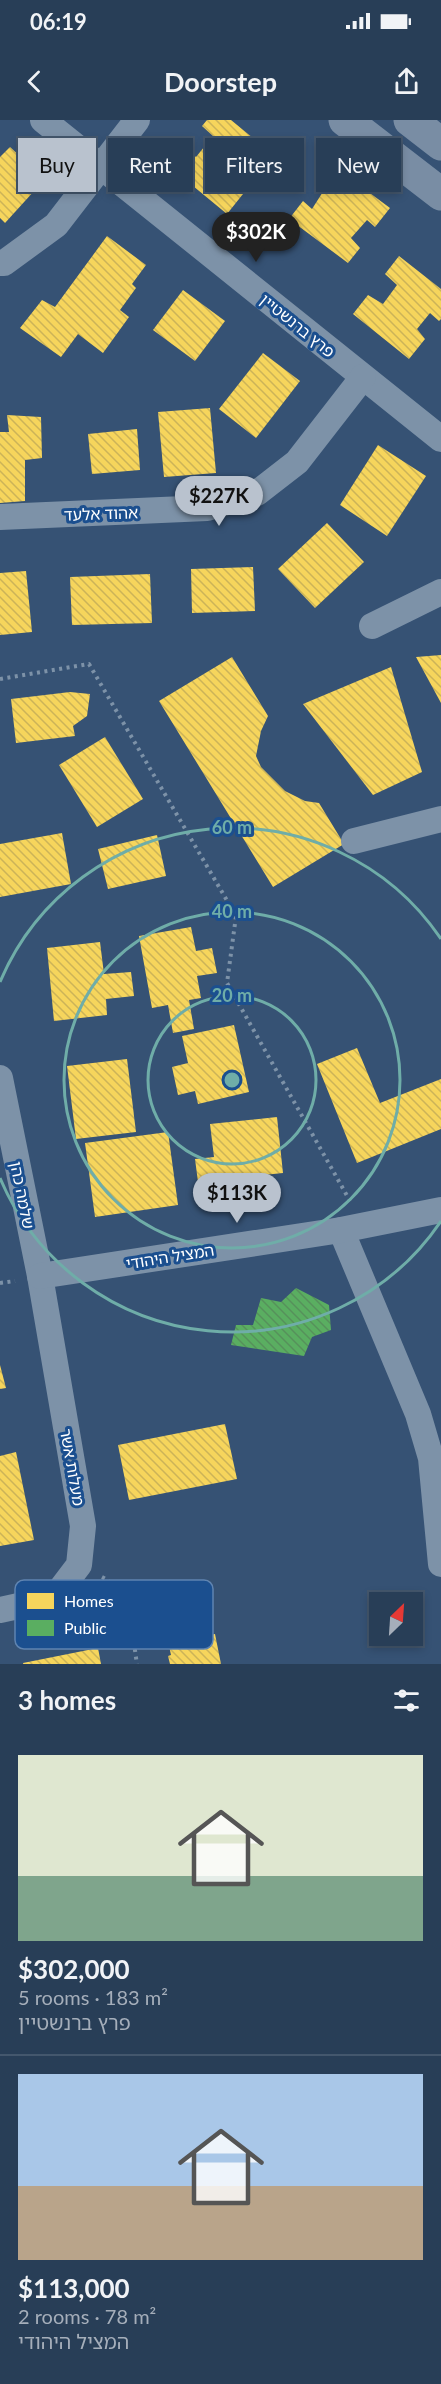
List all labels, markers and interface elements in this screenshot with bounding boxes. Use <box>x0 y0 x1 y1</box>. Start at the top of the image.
text: 06:19 <box>30 8 87 35</box>
icon: back <box>18 65 51 98</box>
text: Doorstep <box>164 65 277 98</box>
icon: share <box>390 65 423 98</box>
chip: Buy <box>18 138 96 192</box>
chip: Rent <box>108 138 193 192</box>
chip: Filters <box>205 138 304 192</box>
chip: New <box>316 138 401 192</box>
pin: $302K <box>214 212 298 263</box>
text: $302K <box>226 219 286 243</box>
street label: פרץ ברנשטיין <box>257 289 339 361</box>
pin: $227K <box>177 476 261 527</box>
text: $227K <box>189 483 249 507</box>
street label: אהוד אלעד <box>64 502 138 524</box>
text: 60 m <box>212 816 252 838</box>
text: 40 m <box>212 900 252 922</box>
text: 20 m <box>212 984 252 1006</box>
centre of rings <box>222 1070 242 1090</box>
street label: שלמה כהן <box>7 1160 39 1230</box>
pin: $113K <box>195 1173 279 1224</box>
text: $113K <box>207 1180 267 1204</box>
street label: המציל היהודי <box>125 1240 215 1272</box>
street label: מעלות אשר <box>57 1427 89 1507</box>
legend <box>15 1580 213 1649</box>
text: Homes <box>64 1591 114 1610</box>
north arrow <box>369 1592 423 1646</box>
map controls <box>369 1592 423 1646</box>
text: Public <box>64 1618 107 1637</box>
text: 3 homes <box>18 1684 116 1716</box>
icon: filters <box>390 1684 423 1717</box>
icon: home <box>167 1794 275 1902</box>
text: $302,000 <box>18 1953 130 1985</box>
text: 5 rooms · 183 m² <box>18 1985 168 2009</box>
text: פרץ ברנשטיין <box>18 2010 131 2034</box>
icon: home <box>167 2113 275 2221</box>
text: $113,000 <box>18 2272 130 2304</box>
text: 2 rooms · 78 m² <box>18 2304 156 2328</box>
text: המציל היהודי <box>18 2329 129 2353</box>

